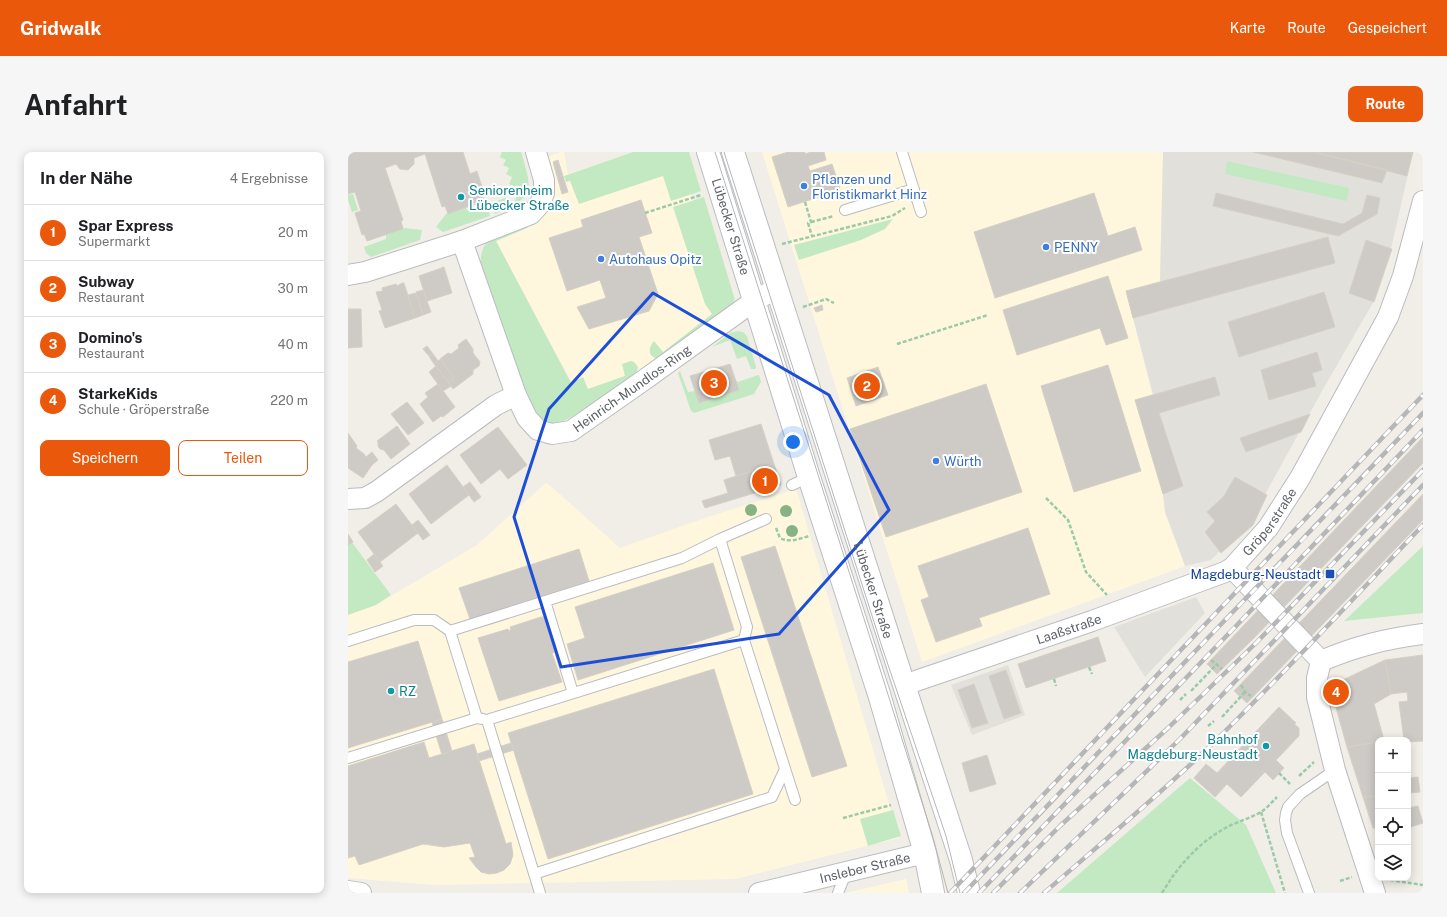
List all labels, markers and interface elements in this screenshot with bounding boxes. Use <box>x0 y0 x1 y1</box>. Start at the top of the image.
text: Gridwalk <box>20 17 101 39</box>
text: Karte <box>1230 20 1265 36</box>
text: Route <box>1287 20 1326 36</box>
text: Gespeichert <box>1348 20 1427 36</box>
button: Route <box>1348 86 1423 122</box>
text: Anfahrt <box>24 88 128 121</box>
text: In der Nähe <box>40 168 133 188</box>
text: 4 Ergebnisse <box>230 171 308 186</box>
place label: Pflanzen und Floristikmarkt Hinz <box>812 172 927 202</box>
street label: Lübecker Straße <box>709 176 753 277</box>
marker: Pflanzen und Floristikmarkt Hinz <box>799 181 809 191</box>
place label: Seniorenheim Lübecker Straße <box>469 183 569 213</box>
marker: Seniorenheim Lübecker Straße <box>456 192 466 202</box>
text: Spar Express <box>78 217 173 234</box>
text: 1 <box>50 225 56 240</box>
text: 20 m <box>278 225 308 240</box>
text: Supermarkt <box>78 234 150 249</box>
place label: PENNY <box>1054 240 1098 255</box>
marker: PENNY <box>1041 242 1051 252</box>
place label: Autohaus Opitz <box>609 252 702 267</box>
marker: Autohaus Opitz <box>596 254 606 264</box>
text: Subway <box>78 273 135 290</box>
text: 2 <box>49 281 57 296</box>
text: 30 m <box>278 281 308 296</box>
text: Restaurant <box>78 290 144 305</box>
text: Domino's <box>78 329 142 346</box>
text: 3 <box>49 337 57 352</box>
text: 40 m <box>277 337 308 352</box>
street label: Heinrich-Mundlos-Ring <box>570 341 694 435</box>
text: Restaurant <box>78 346 144 361</box>
pin: 3 <box>701 368 727 398</box>
pin: 2 <box>854 371 880 401</box>
text: StarkeKids <box>78 385 158 402</box>
text: 4 <box>49 393 57 408</box>
text: 220 m <box>270 393 308 408</box>
text: Schule · Gröperstraße <box>78 402 209 417</box>
your location <box>783 432 803 452</box>
button: Speichern <box>40 440 170 476</box>
button: Teilen <box>178 440 308 476</box>
place label: Würth <box>944 454 981 469</box>
marker: Würth <box>931 456 941 466</box>
pin: 1 <box>752 466 778 496</box>
street label: Gröperstraße <box>1239 485 1299 559</box>
street label: Lübecker Straße <box>851 540 896 640</box>
place label: Magdeburg-Neustadt <box>1191 567 1321 582</box>
marker: Magdeburg-Neustadt <box>1324 568 1336 580</box>
street label: Laaßstraße <box>1034 611 1103 647</box>
pin: 4 <box>1323 677 1349 707</box>
place label: RZ <box>399 684 416 699</box>
marker: RZ <box>386 686 396 696</box>
place label: Bahnhof Magdeburg-Neustadt <box>1128 732 1258 762</box>
map controls <box>1375 737 1411 881</box>
button: + <box>1375 737 1411 773</box>
marker: Bahnhof Magdeburg-Neustadt <box>1261 741 1271 751</box>
button: − <box>1375 773 1411 809</box>
button: locate <box>1375 809 1411 845</box>
button: layers <box>1375 845 1411 881</box>
street label: Insleber Straße <box>818 849 912 886</box>

